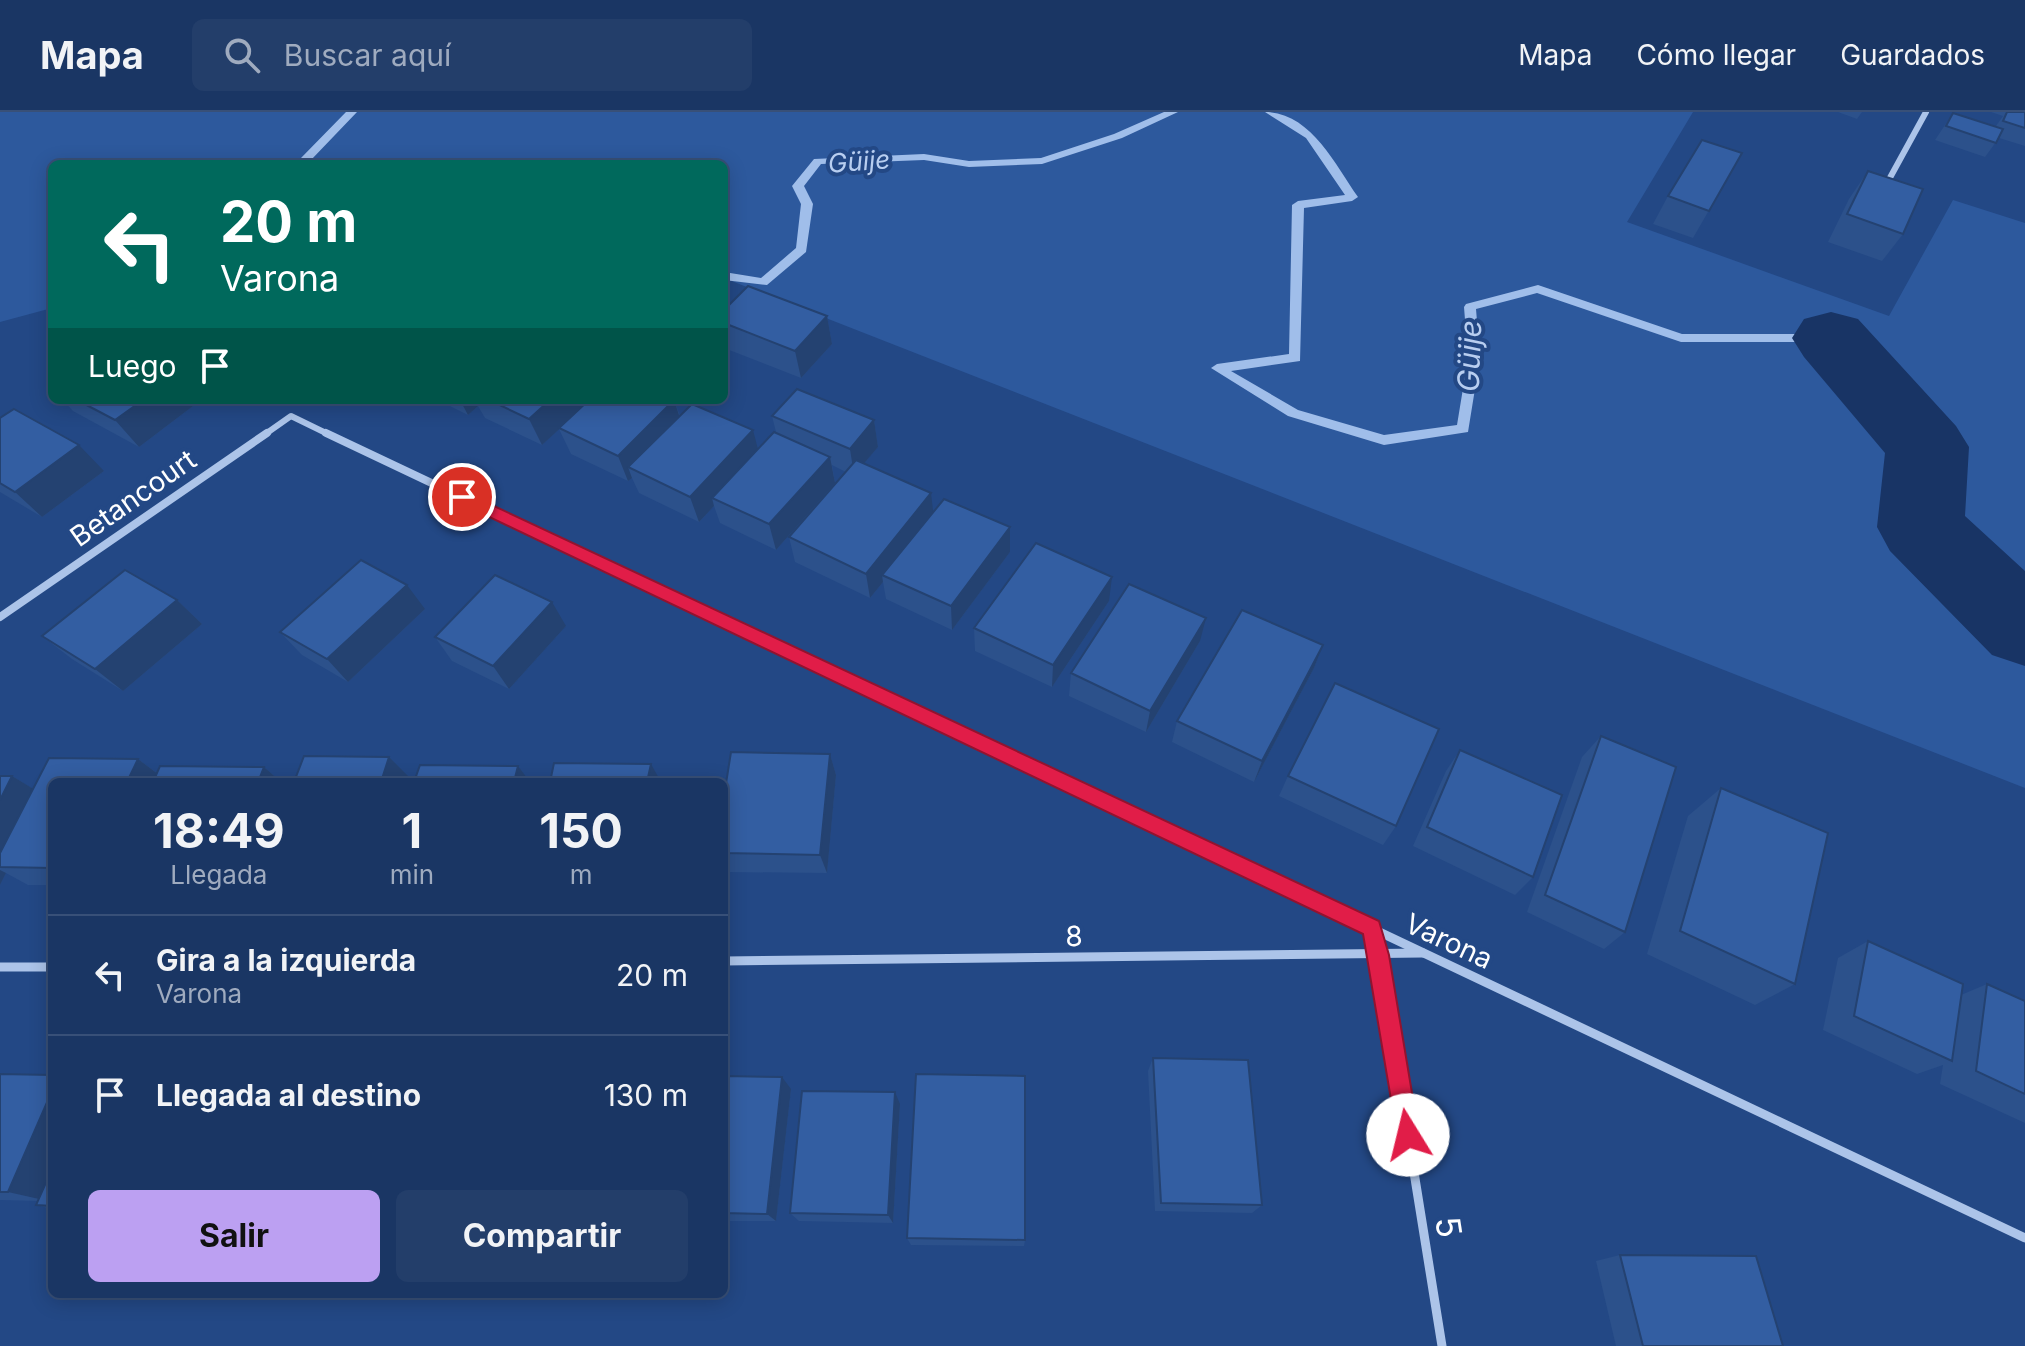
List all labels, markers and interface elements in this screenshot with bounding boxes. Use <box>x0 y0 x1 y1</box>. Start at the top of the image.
search box <box>192 19 752 91</box>
text: Mapa <box>40 32 144 78</box>
icon: search <box>220 33 264 77</box>
text: Buscar aquí <box>284 37 451 73</box>
text: Mapa <box>1518 38 1592 72</box>
text: Cómo llegar <box>1636 38 1796 72</box>
text: Guardados <box>1840 38 1985 72</box>
water label: Güije <box>827 143 891 179</box>
text: 20 m <box>220 188 357 256</box>
icon: left <box>88 192 192 296</box>
text: Varona <box>220 256 339 300</box>
water label: Güije <box>1450 319 1488 393</box>
icon: arrive <box>193 344 237 388</box>
text: Luego <box>88 348 177 384</box>
street label: Betancourt <box>64 442 202 554</box>
pin <box>428 463 496 531</box>
icon: arrive <box>440 475 484 519</box>
text: 18:49 <box>153 801 285 860</box>
text: 1 <box>402 801 422 860</box>
text: 150 <box>539 801 623 860</box>
text: Llegada <box>170 859 267 890</box>
text: min <box>390 859 434 890</box>
text: m <box>570 859 592 890</box>
street label: Varona <box>1400 906 1498 976</box>
street label: 8 <box>1065 919 1083 953</box>
text: Gira a la izquierda <box>156 942 416 978</box>
icon: left <box>88 953 132 997</box>
text: 20 m <box>616 957 688 993</box>
text: Varona <box>156 978 242 1009</box>
icon: arrive <box>88 1073 132 1117</box>
text: Llegada al destino <box>156 1077 421 1113</box>
text: 130 m <box>604 1077 688 1113</box>
position arrow <box>1366 1093 1450 1177</box>
button: Salir <box>88 1190 380 1282</box>
button: Compartir <box>396 1190 688 1282</box>
street label: 5 <box>1427 1214 1471 1240</box>

